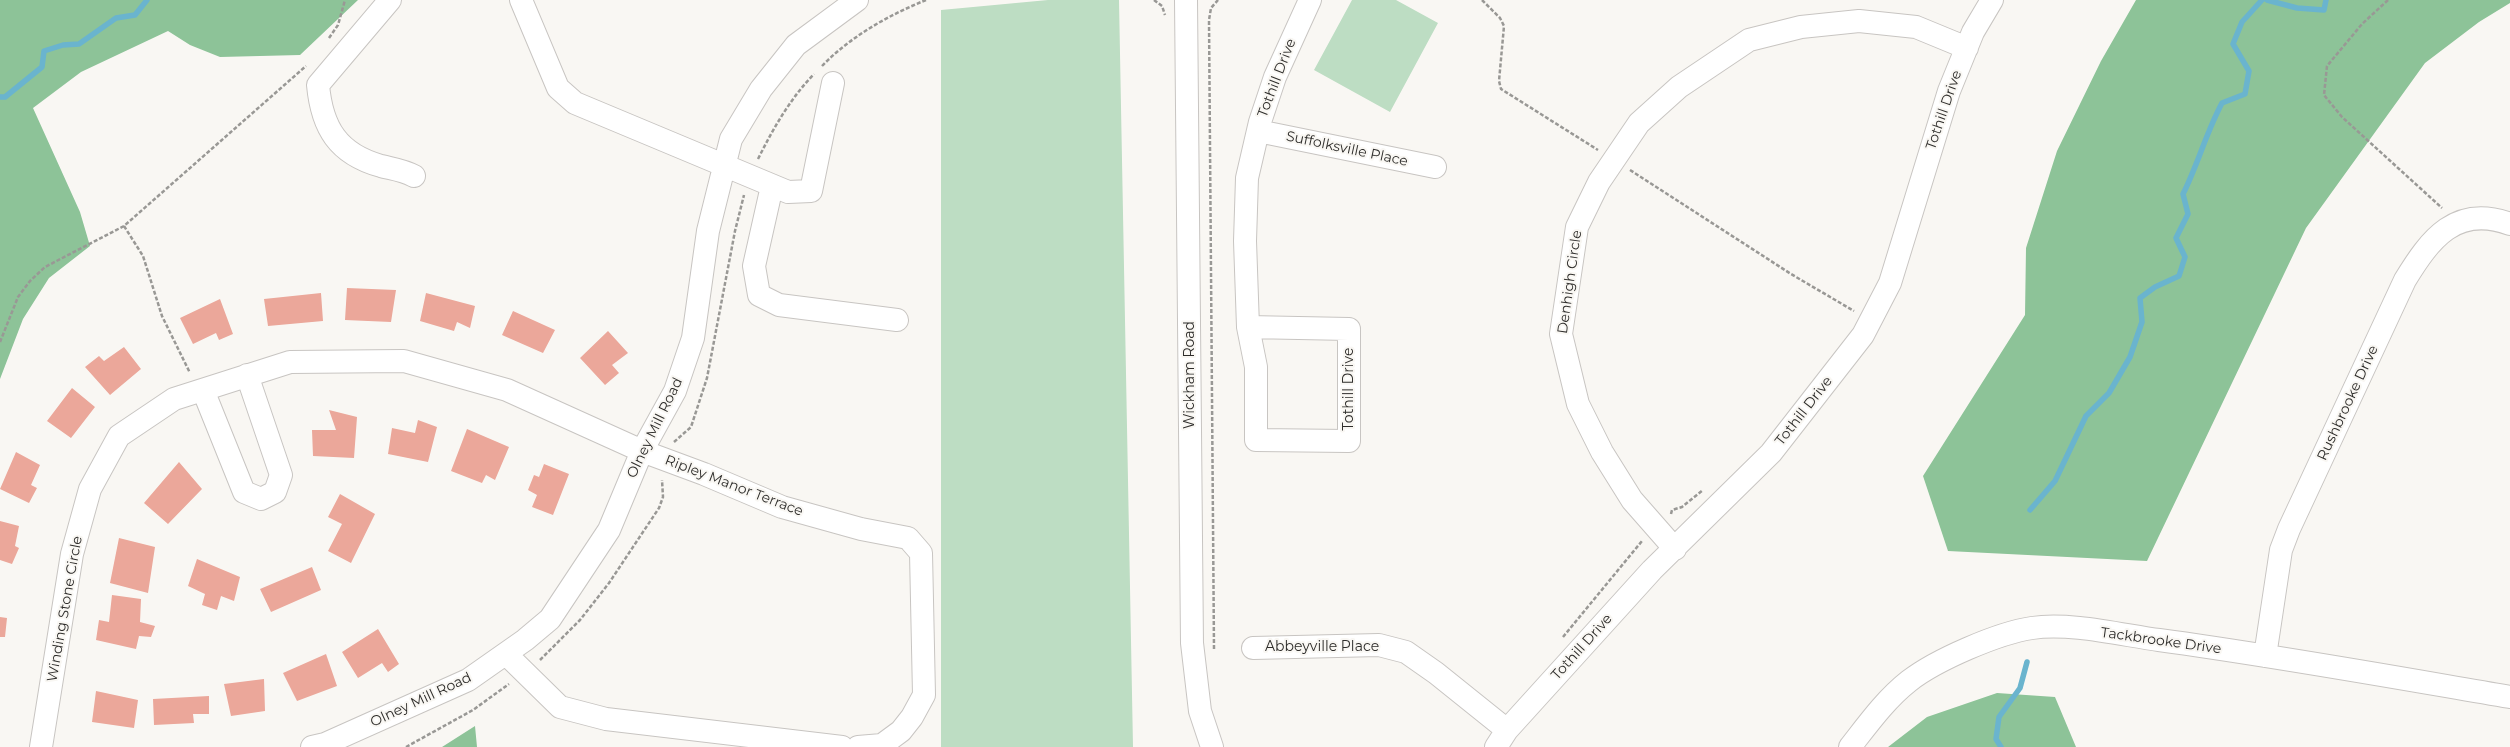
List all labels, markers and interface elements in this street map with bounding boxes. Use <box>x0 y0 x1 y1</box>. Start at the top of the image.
street label: Tothill Drive <box>1254 36 1300 120</box>
street label: Tothill Drive <box>1923 68 1965 152</box>
street label: Suffolksville Place <box>1285 128 1409 170</box>
street label: Denhigh Circle <box>1554 229 1586 335</box>
street label: Wickham Road <box>1182 321 1198 429</box>
street label: Rushbrooke Drive <box>2314 343 2382 463</box>
street label: Tothill Drive <box>1341 348 1357 430</box>
street label: Tothill Drive <box>1772 373 1836 449</box>
street label: Olney Mill Road <box>623 375 687 481</box>
street label: Ripley Manor Terrace <box>663 452 805 520</box>
street label: Winding Stone Circle <box>44 535 86 683</box>
street label: Tothill Drive <box>1548 611 1616 683</box>
street label: Tackbrooke Drive <box>2100 624 2222 658</box>
street label: Abbeyville Place <box>1265 639 1379 655</box>
street label: Olney Mill Road <box>368 669 474 731</box>

